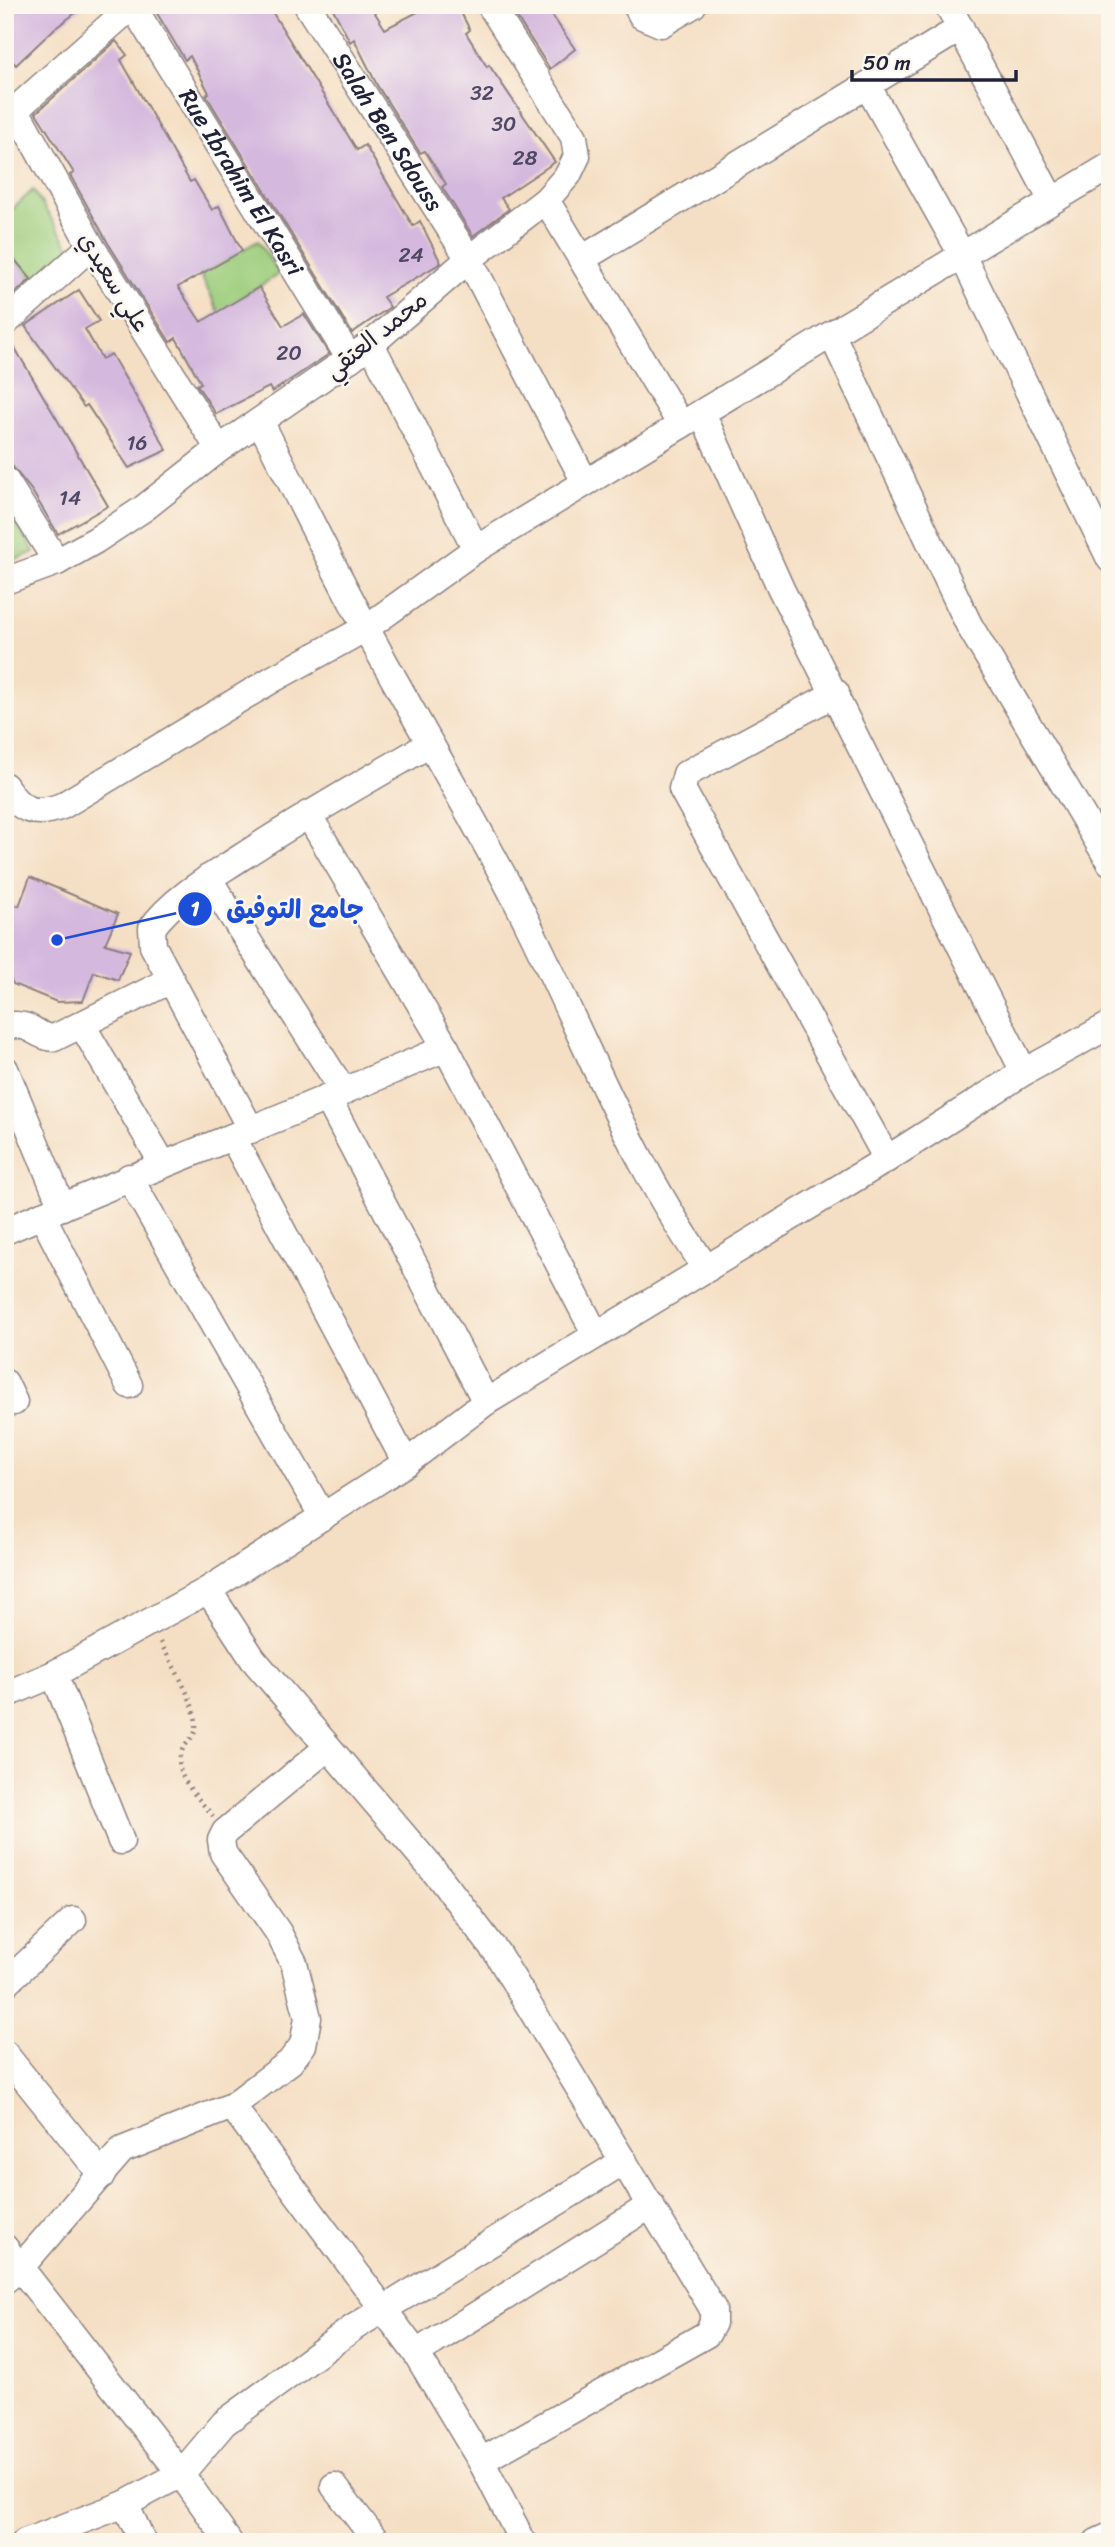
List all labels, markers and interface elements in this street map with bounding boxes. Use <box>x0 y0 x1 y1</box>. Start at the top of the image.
scale bar <box>852 38 1017 82</box>
street label: Salah Ben Sdouss <box>321 43 455 220</box>
text: 50 m <box>863 44 911 82</box>
house number: 32 <box>470 74 494 112</box>
street label: Rue Ibrahim El Kasri <box>167 80 316 285</box>
house number: 30 <box>492 105 516 143</box>
house number: 28 <box>513 139 538 177</box>
street label: علي سعيدي <box>66 223 162 341</box>
house number: 24 <box>398 236 424 274</box>
street label: محمد العتقي <box>315 280 437 390</box>
house number: 20 <box>276 334 302 372</box>
house number: 16 <box>127 424 147 462</box>
house number: 14 <box>59 479 81 517</box>
callout: جامع التوفيق <box>177 885 378 932</box>
text: جامع التوفيق <box>226 886 364 932</box>
text: 1 <box>190 890 200 928</box>

